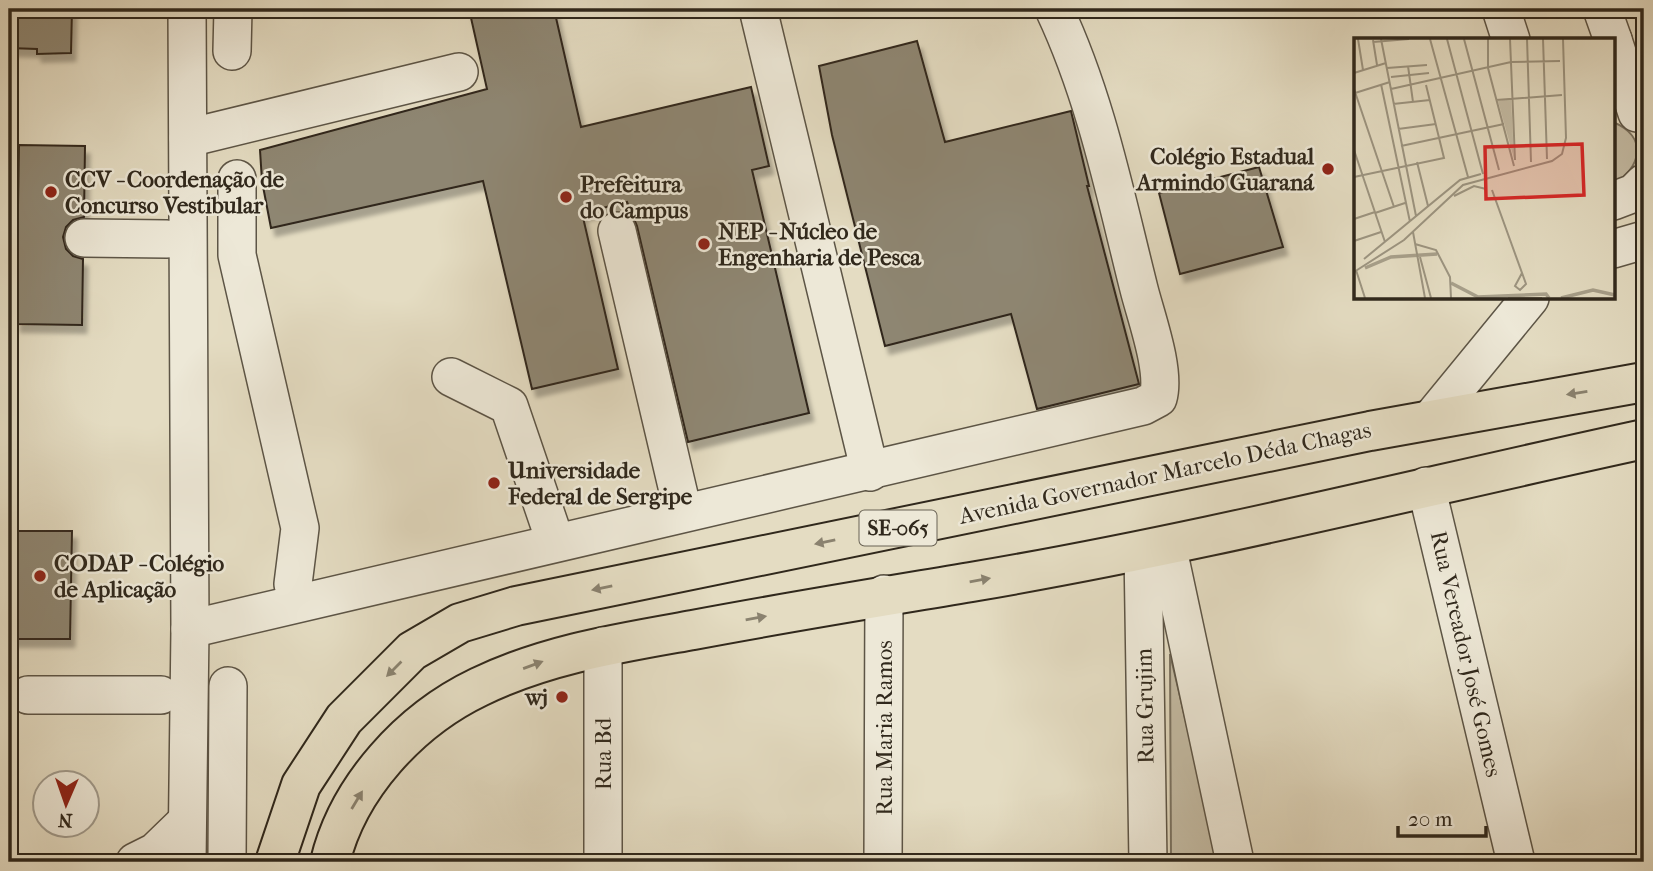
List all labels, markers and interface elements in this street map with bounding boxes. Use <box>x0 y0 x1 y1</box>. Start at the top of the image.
inset map <box>1354 38 1614 299</box>
place label: Colégio Estadual Armindo Guaraná <box>1135 143 1315 196</box>
marker: Colégio Estadual Armindo Guaraná <box>1320 161 1336 177</box>
place label: CCV - Coordenação de Concurso Vestibular <box>65 166 285 219</box>
place label: Prefeitura do Campus <box>580 171 689 224</box>
marker: CCV - Coordenação de Concurso Vestibular <box>43 184 59 200</box>
marker: Prefeitura do Campus <box>558 189 574 205</box>
place label: NEP - Núcleo de Engenharia de Pesca <box>718 218 922 271</box>
marker: NEP - Núcleo de Engenharia de Pesca <box>696 236 712 252</box>
one-way arrow <box>1566 388 1588 399</box>
street label: Avenida Governador Marcelo Déda Chagas <box>956 416 1373 530</box>
place label: Universidade Federal de Sergipe <box>507 457 693 510</box>
marker: Universidade Federal de Sergipe <box>486 475 502 491</box>
road number: SE-065 <box>860 510 936 546</box>
street label: Rua Vereador José Gomes <box>1425 528 1507 780</box>
one-way arrow <box>814 537 836 548</box>
place label: CODAP - Colégio de Aplicação <box>54 550 225 603</box>
marker: CODAP - Colégio de Aplicação <box>32 568 48 584</box>
one-way arrow <box>969 574 991 585</box>
one-way arrow <box>591 582 613 593</box>
one-way arrow <box>745 612 767 623</box>
street label: Rua Maria Ramos <box>871 640 898 816</box>
street label: Rua Grujim <box>1130 648 1160 764</box>
one-way arrow <box>386 660 403 676</box>
one-way arrow <box>523 660 544 671</box>
place label: wj <box>524 684 548 711</box>
marker: wj <box>554 689 570 705</box>
street label: Rua Bd <box>590 717 617 790</box>
north arrow <box>32 770 102 840</box>
one-way arrow <box>351 791 363 810</box>
scale bar <box>1398 794 1485 838</box>
text: 20 m <box>1408 807 1453 831</box>
text: N <box>57 809 73 831</box>

